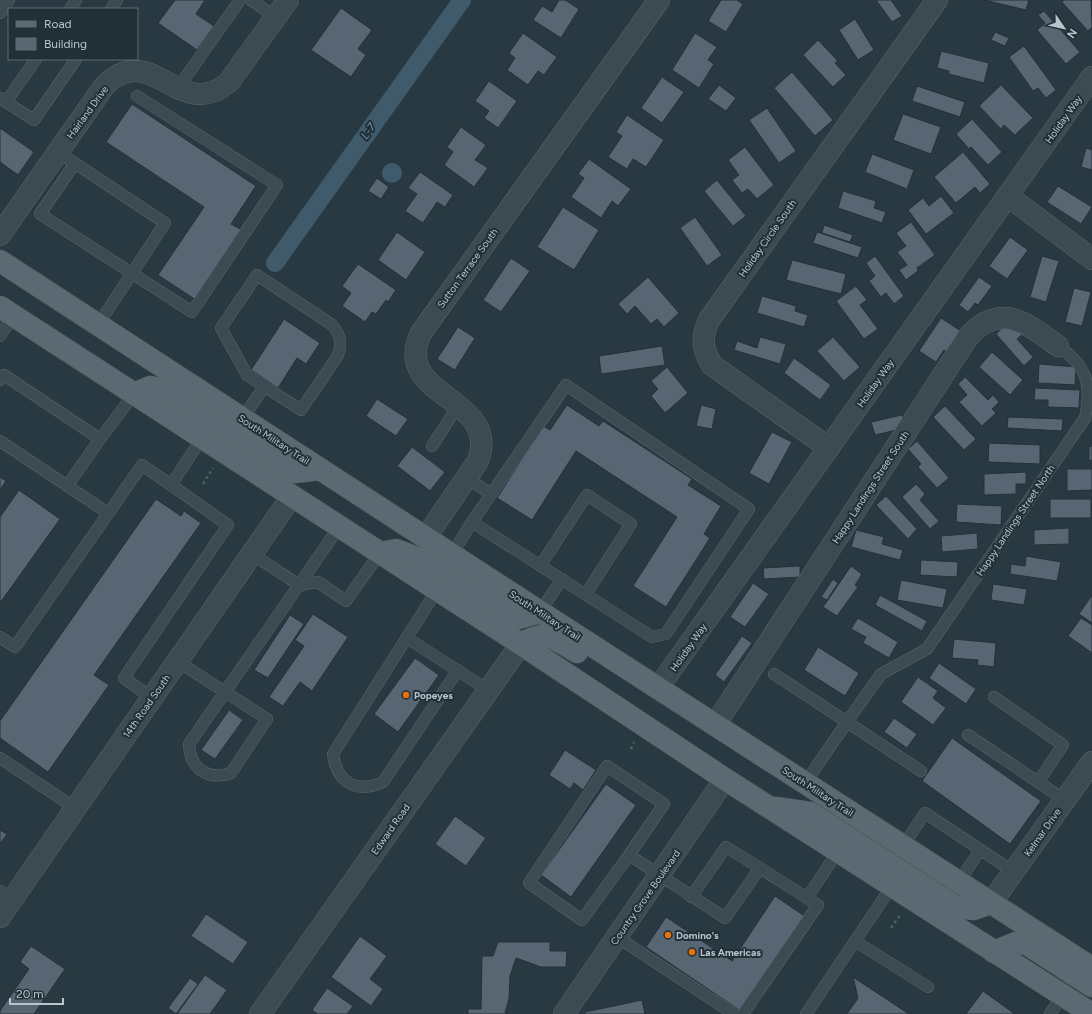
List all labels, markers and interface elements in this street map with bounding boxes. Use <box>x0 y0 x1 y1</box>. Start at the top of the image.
legend <box>8 8 138 60</box>
north arrow <box>1044 8 1084 48</box>
text: Road <box>44 17 72 31</box>
text: N <box>1064 26 1080 40</box>
text: Building <box>44 37 87 51</box>
street label: Hairland Drive <box>64 83 111 141</box>
street label: Holiday Way <box>1042 92 1085 146</box>
water label: L-7 <box>358 120 379 142</box>
street label: Holiday Circle South <box>736 197 799 280</box>
street label: Sutton Terrace South <box>434 225 501 311</box>
street label: Holiday Way <box>854 356 897 410</box>
street label: South Military Trail <box>236 411 312 467</box>
street label: Happy Landings Street South <box>829 428 912 546</box>
street label: Happy Landings Street North <box>973 462 1058 578</box>
street label: South Military Trail <box>507 587 583 643</box>
street label: Holiday Way <box>667 620 710 674</box>
street label: 14th Road South <box>120 672 173 741</box>
place label: Popeyes <box>414 689 453 702</box>
marker: Popeyes <box>401 690 411 700</box>
street label: South Military Trail <box>780 763 856 819</box>
street label: Edward Road <box>368 801 413 857</box>
street label: Kelmar Drive <box>1021 805 1064 859</box>
street label: Country Grove Boulevard <box>608 847 683 947</box>
place label: Domino's <box>676 929 719 942</box>
marker: Domino's <box>663 930 673 940</box>
place label: Las Americas <box>700 946 761 959</box>
marker: Las Americas <box>687 947 697 957</box>
scale bar <box>10 980 63 1006</box>
text: 20 m <box>16 987 44 1001</box>

